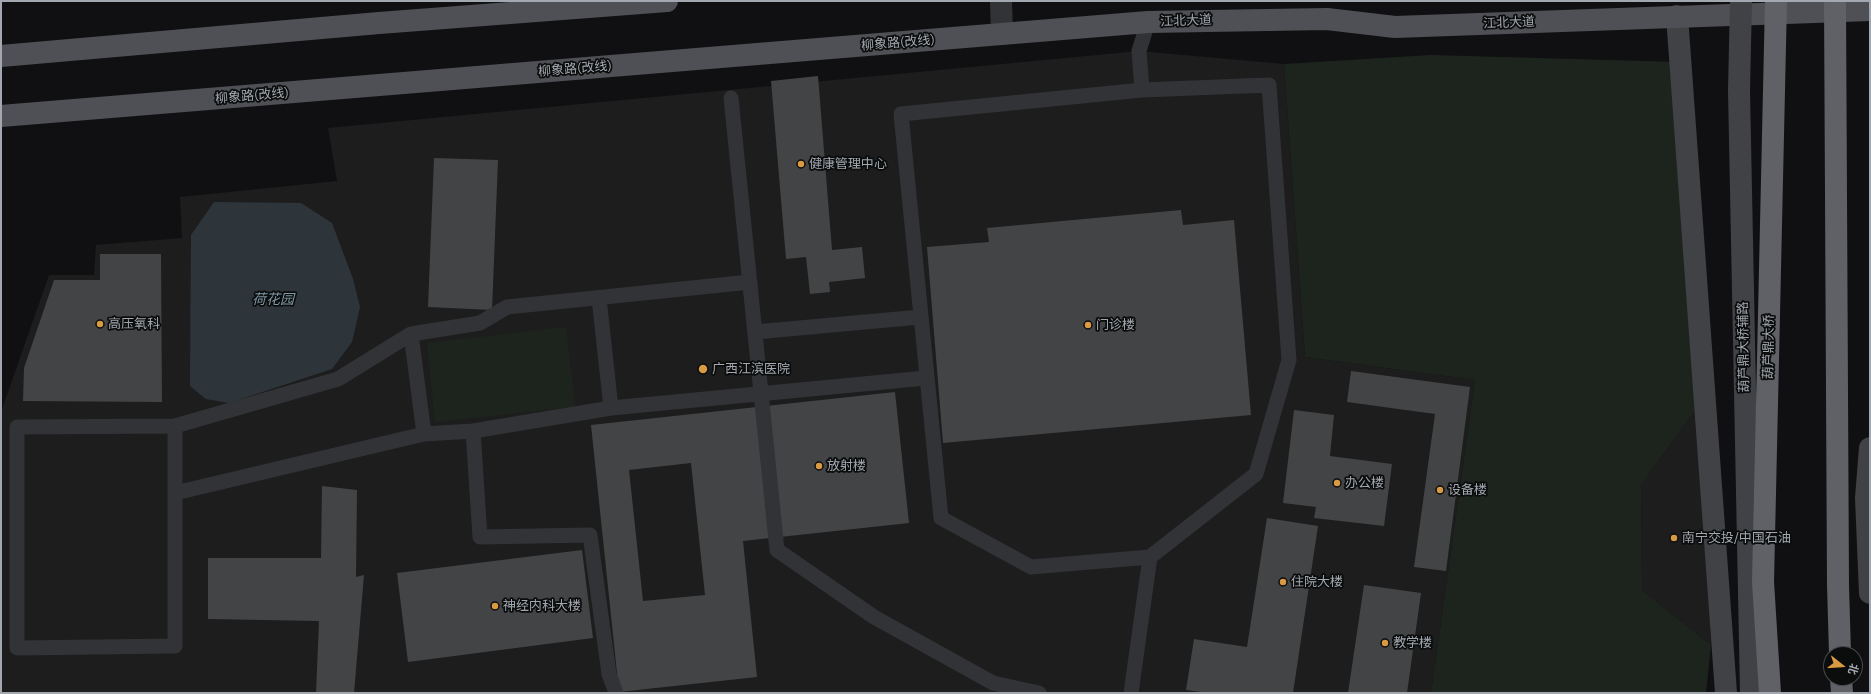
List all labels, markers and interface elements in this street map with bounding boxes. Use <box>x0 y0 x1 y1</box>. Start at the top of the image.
street label: 江北大道 <box>1160 12 1212 30</box>
street label: 江北大道 <box>1483 14 1535 32</box>
street label: 柳象路(改线) <box>861 32 935 54</box>
street label: 柳象路(改线) <box>538 58 612 80</box>
street label: 柳象路(改线) <box>215 85 289 107</box>
place label: 健康管理中心 <box>809 156 887 172</box>
marker: 健康管理中心 <box>796 159 806 169</box>
water label: 荷花园 <box>252 292 294 308</box>
street label: 葫芦鼎大桥辅路 <box>1735 301 1753 393</box>
street label: 葫芦鼎大桥 <box>1761 314 1777 380</box>
place label: 高压氧科 <box>108 316 160 332</box>
place label: 门诊楼 <box>1096 317 1135 333</box>
marker: 高压氧科 <box>95 319 105 329</box>
marker: 门诊楼 <box>1083 320 1093 330</box>
place label: 广西江滨医院 <box>712 361 790 377</box>
marker: 广西江滨医院 <box>697 363 709 375</box>
place label: 放射楼 <box>827 458 866 474</box>
marker: 放射楼 <box>814 461 824 471</box>
place label: 办公楼 <box>1345 475 1384 491</box>
marker: 办公楼 <box>1332 478 1342 488</box>
place label: 设备楼 <box>1448 482 1487 498</box>
marker: 设备楼 <box>1435 485 1445 495</box>
place label: 南宁交投/中国石油 <box>1682 530 1791 546</box>
marker: 南宁交投/中国石油 <box>1669 533 1679 543</box>
place label: 住院大楼 <box>1291 574 1343 590</box>
marker: 住院大楼 <box>1278 577 1288 587</box>
place label: 神经内科大楼 <box>503 598 581 614</box>
marker: 神经内科大楼 <box>490 601 500 611</box>
place label: 教学楼 <box>1393 635 1432 651</box>
marker: 教学楼 <box>1380 638 1390 648</box>
north arrow <box>1823 646 1863 686</box>
text: 北 <box>1845 662 1862 677</box>

